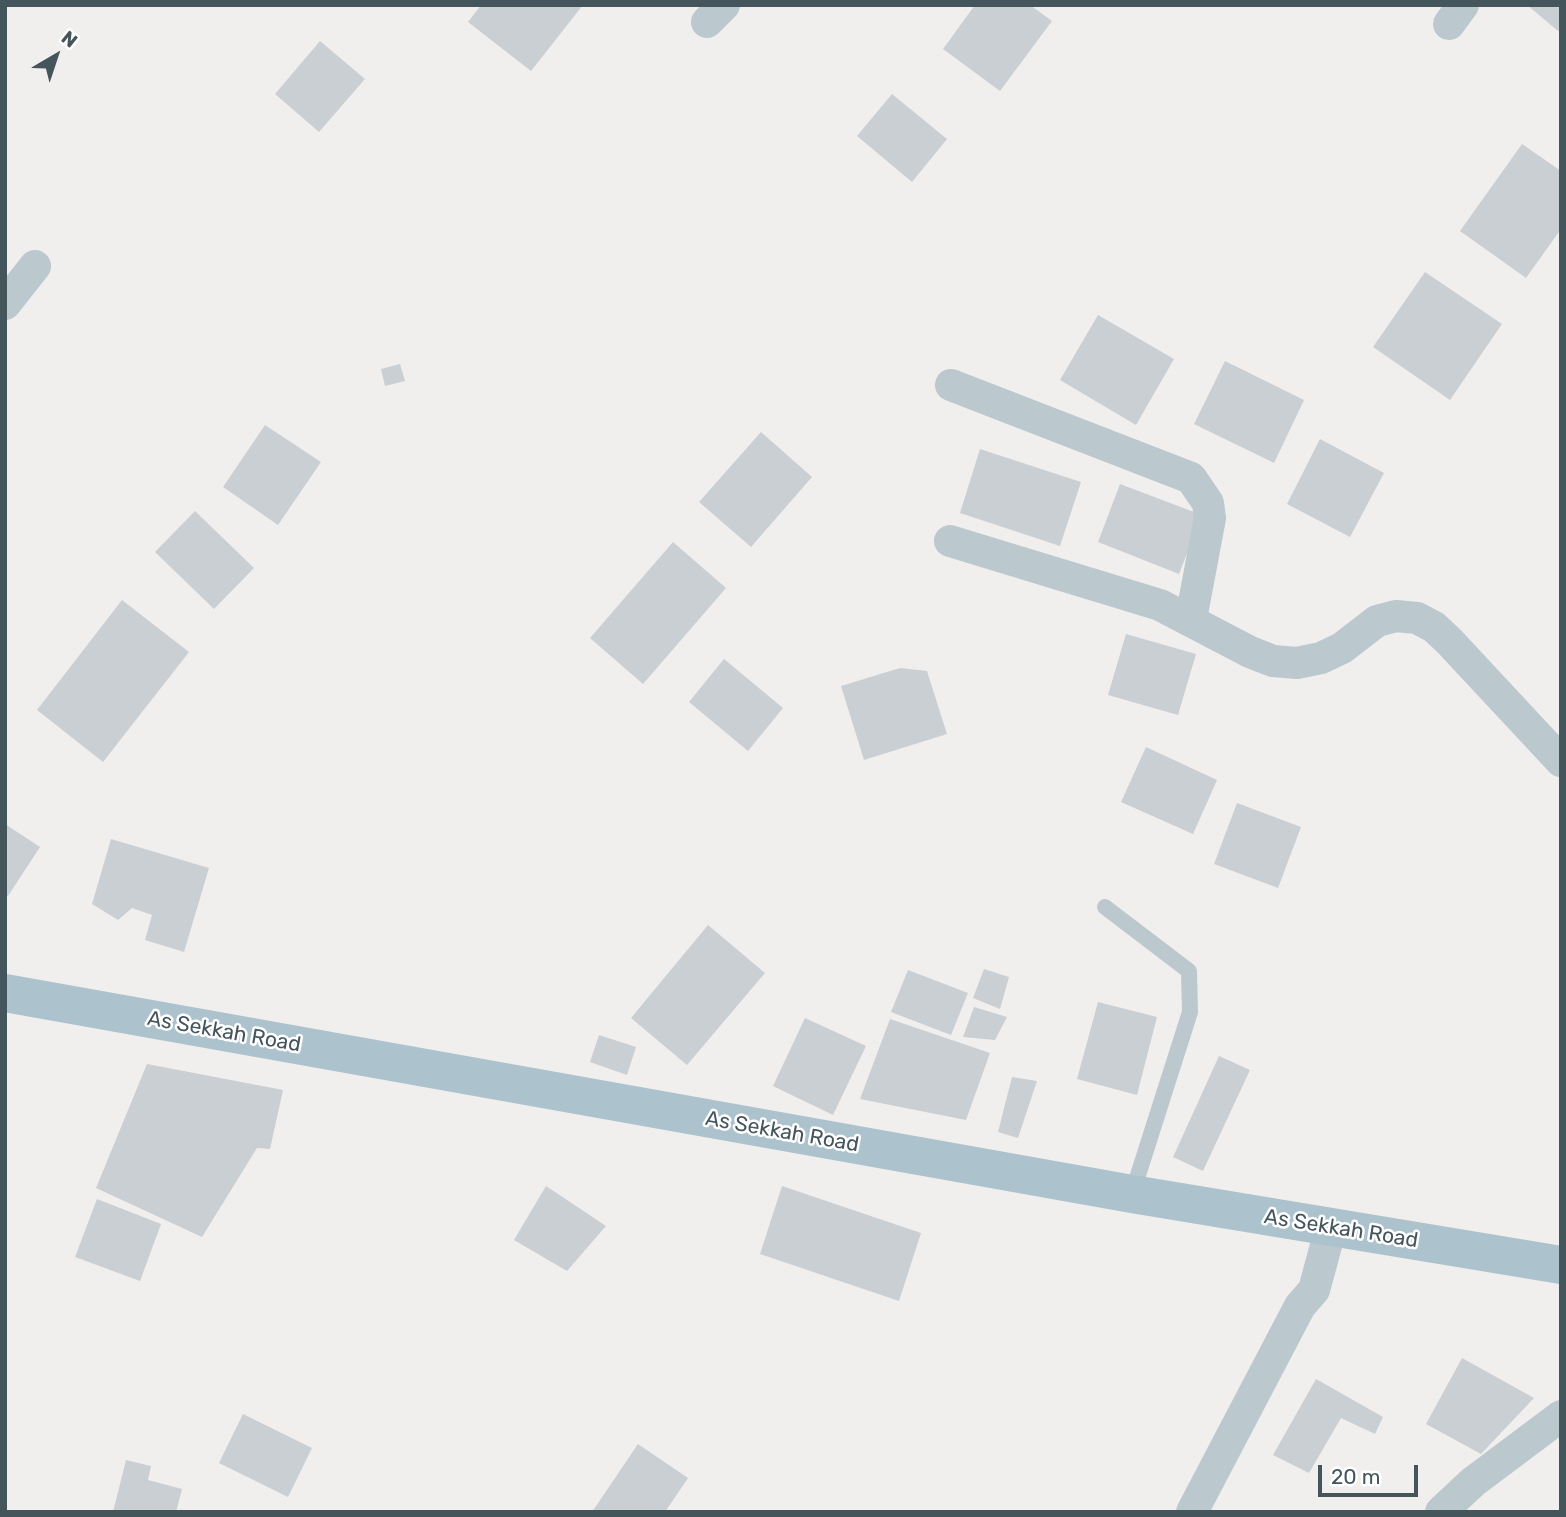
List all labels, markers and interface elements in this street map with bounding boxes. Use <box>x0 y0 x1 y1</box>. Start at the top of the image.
north arrow <box>21 21 91 91</box>
text: N <box>57 26 82 53</box>
street label: As Sekkah Road <box>145 1006 303 1058</box>
street label: As Sekkah Road <box>703 1106 861 1158</box>
street label: As Sekkah Road <box>1262 1204 1420 1254</box>
scale bar <box>1321 1450 1421 1494</box>
text: 20 m <box>1331 1464 1380 1489</box>

